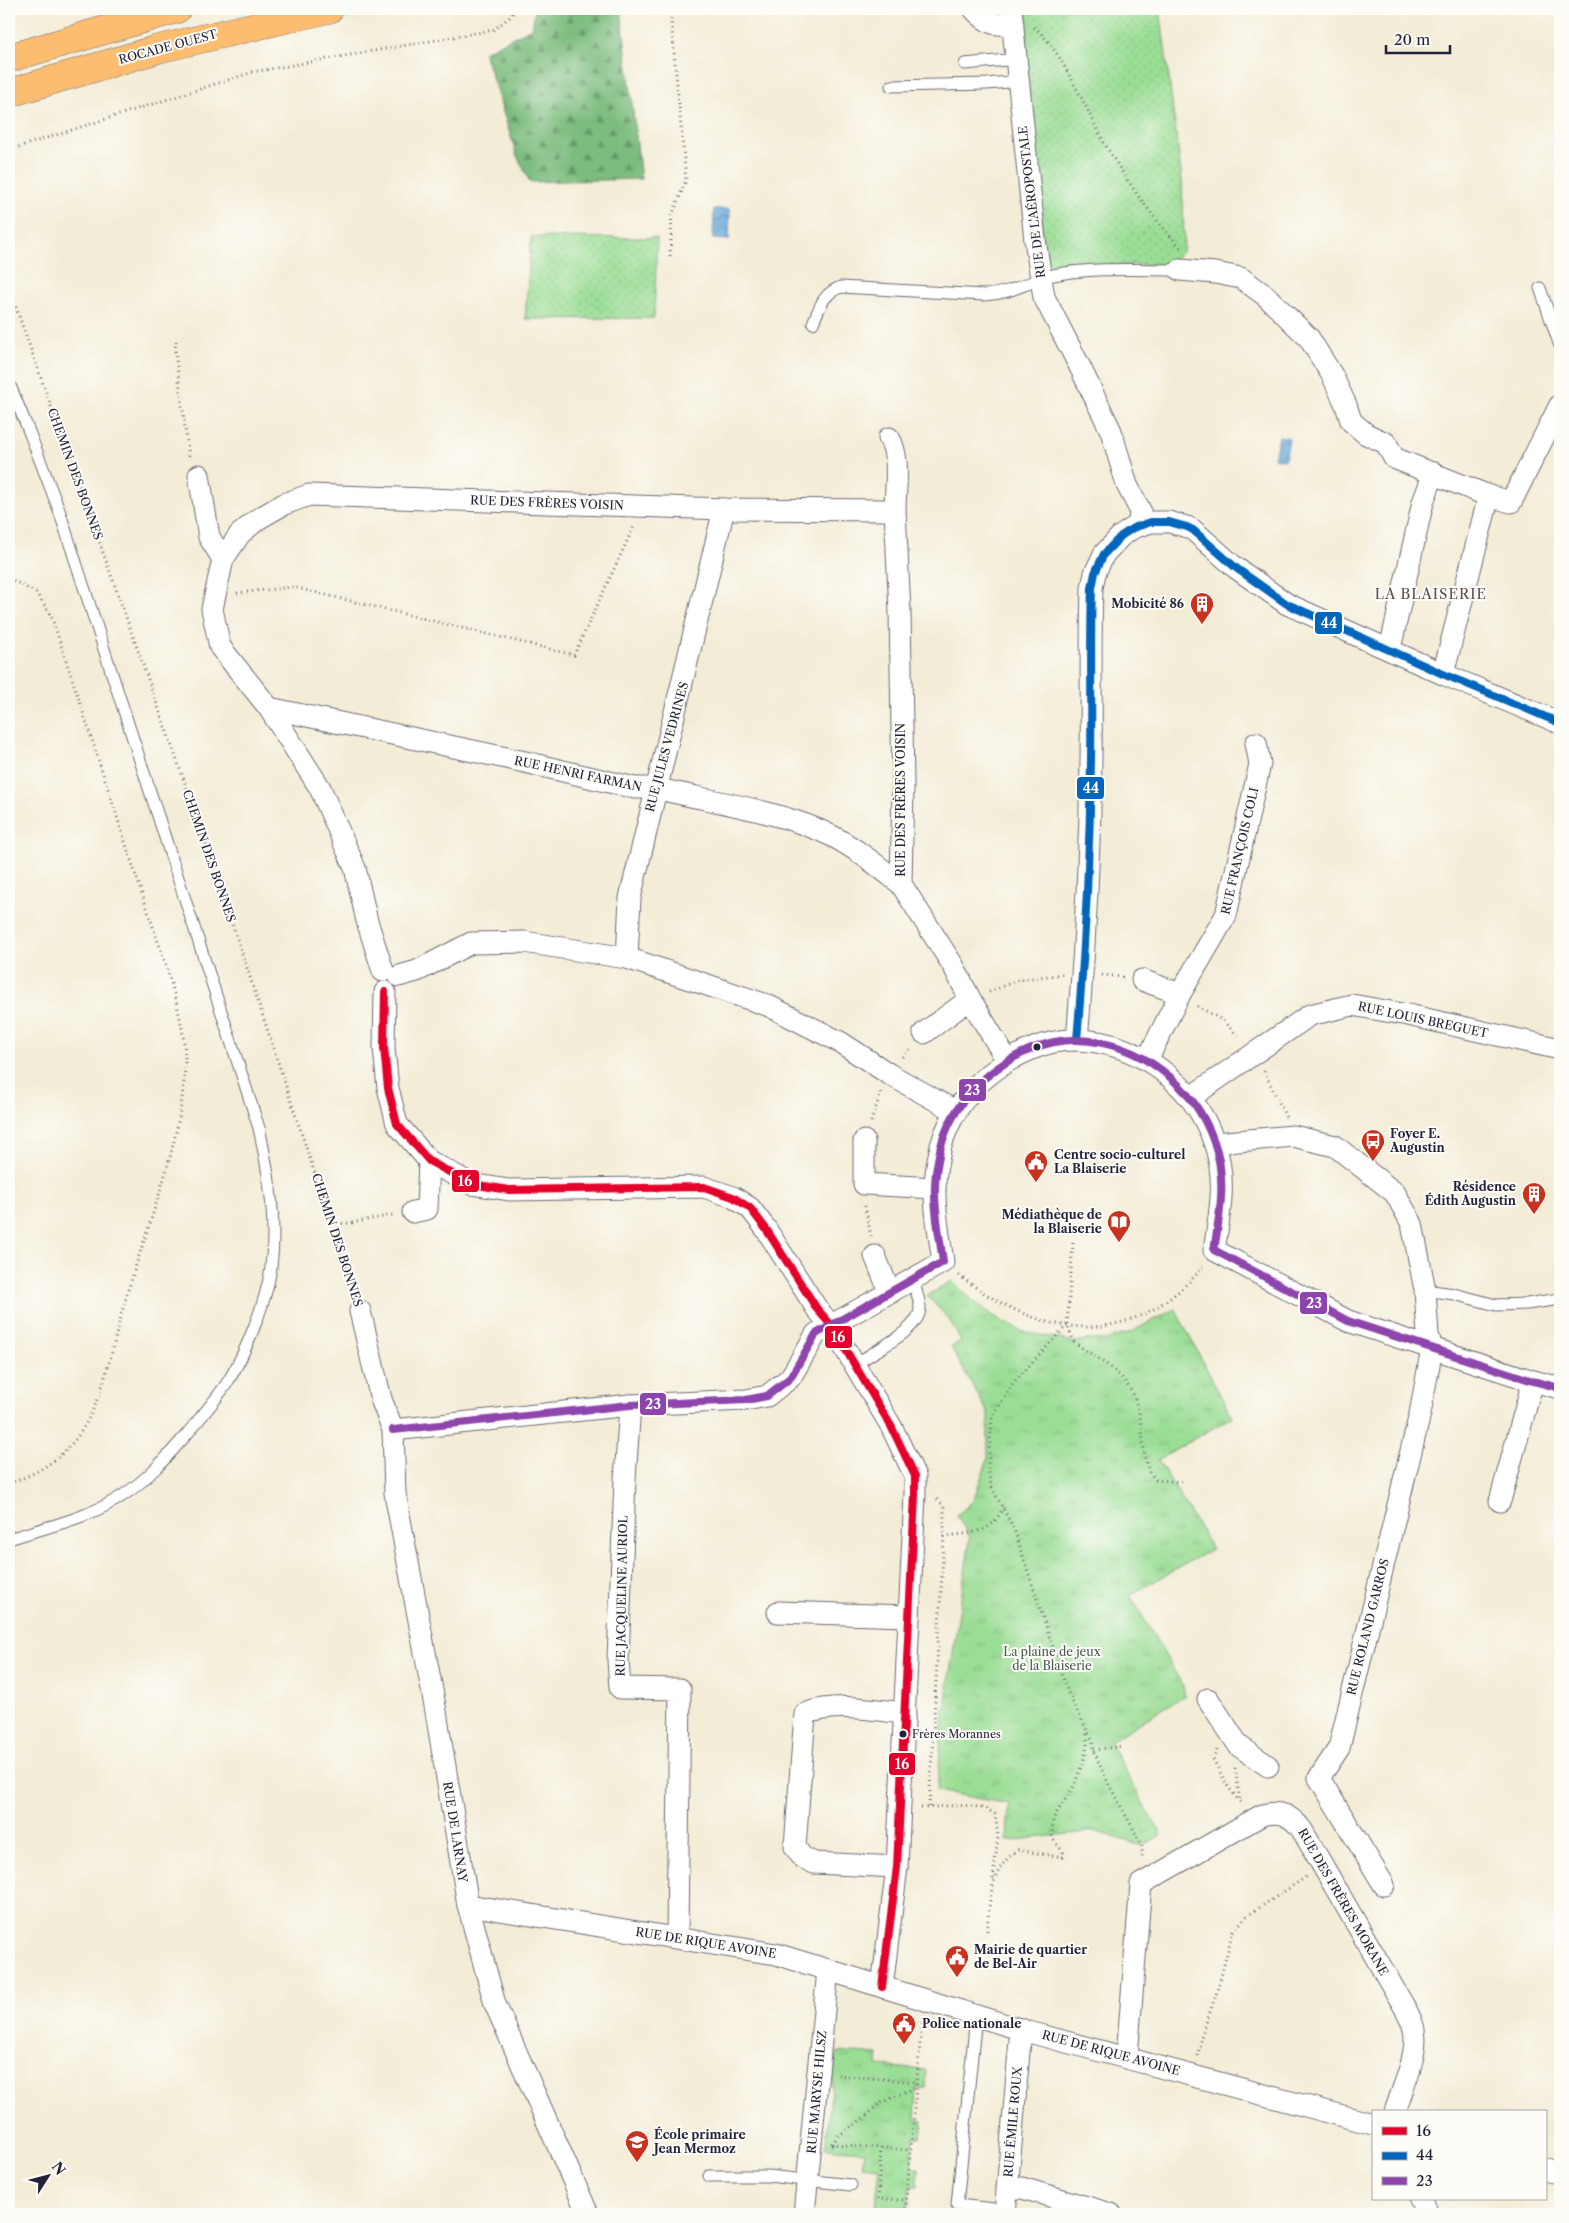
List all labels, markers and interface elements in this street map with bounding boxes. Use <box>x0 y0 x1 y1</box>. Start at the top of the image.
scale bar <box>1386 22 1450 54</box>
street label: ROCADE OUEST <box>117 26 219 67</box>
text: 20 m <box>1394 30 1430 49</box>
street label: RUE DE L'AÉROPOSTALE <box>1014 125 1048 279</box>
street label: CHEMIN DES BONNES <box>45 406 106 542</box>
street label: RUE DES FRÈRES VOISIN <box>470 491 624 513</box>
district label: LA BLAISERIE <box>1375 585 1487 603</box>
building icon: Mobicité 86 <box>1189 591 1215 625</box>
place label: Mobicité 86 <box>1111 596 1184 611</box>
line badge: 44 <box>1314 611 1343 635</box>
text: 44 <box>1321 614 1337 632</box>
street label: RUE JULES VEDRINES <box>642 680 691 814</box>
street label: RUE DES FRÈRES VOISIN <box>892 723 908 877</box>
street label: RUE HENRI FARMAN <box>513 753 643 794</box>
line badge: 44 <box>1076 776 1105 800</box>
text: 44 <box>1083 779 1099 797</box>
street label: RUE FRANÇOIS COLI <box>1218 786 1261 916</box>
street label: CHEMIN DES BONNES <box>180 788 239 924</box>
street label: RUE LOUIS BREGUET <box>1357 998 1490 1041</box>
unlabelled marker <box>1032 1042 1042 1052</box>
line badge: 23 <box>958 1078 987 1102</box>
text: 23 <box>964 1081 980 1099</box>
place label: Foyer E. Augustin <box>1389 1126 1446 1155</box>
bus stop icon: Foyer E. Augustin <box>1360 1128 1386 1162</box>
place label: Centre socio-culturel La Blaiserie <box>1054 1147 1185 1176</box>
public building icon: Centre socio-culturel La Blaiserie <box>1023 1149 1049 1183</box>
line badge: 16 <box>451 1169 480 1193</box>
street label: CHEMIN DES BONNES <box>309 1171 366 1308</box>
text: 16 <box>458 1172 472 1190</box>
place label: Résidence Édith Augustin <box>1425 1179 1517 1208</box>
building icon: Résidence Édith Augustin <box>1521 1181 1547 1215</box>
place label: Médiathèque de la Blaiserie <box>1002 1207 1102 1236</box>
library icon: Médiathèque de la Blaiserie <box>1106 1209 1132 1243</box>
line badge: 23 <box>1299 1291 1328 1315</box>
text: 23 <box>1306 1294 1322 1312</box>
line badge: 16 <box>824 1325 853 1349</box>
text: 16 <box>831 1328 845 1346</box>
line badge: 23 <box>639 1392 667 1416</box>
text: 23 <box>645 1395 661 1413</box>
street label: RUE JACQUELINE AURIOL <box>613 1515 630 1676</box>
street label: RUE ROLAND GARROS <box>1343 1557 1392 1697</box>
park label: La plaine de jeux de la Blaiserie <box>1003 1644 1101 1673</box>
place label: Frères Morannes <box>912 1727 1001 1741</box>
marker: Frères Morannes <box>898 1729 908 1739</box>
line badge: 16 <box>888 1752 916 1776</box>
text: 16 <box>895 1755 909 1773</box>
street label: RUE DE LARNAY <box>440 1780 471 1884</box>
street label: RUE DES FRÈRES MORANE <box>1295 1825 1393 1978</box>
street label: RUE DE RIQUE AVOINE <box>635 1924 778 1961</box>
place label: Mairie de quartier de Bel-Air <box>974 1942 1087 1971</box>
public building icon: Mairie de quartier de Bel-Air <box>944 1944 970 1978</box>
public building icon: Police nationale <box>891 2011 917 2045</box>
place label: Police nationale <box>922 2016 1021 2031</box>
street label: RUE DE RIQUE AVOINE <box>1040 2027 1182 2078</box>
street label: RUE MARYSE HILSZ <box>804 2030 829 2154</box>
street label: RUE ÉMILE ROUX <box>999 2065 1025 2178</box>
legend <box>1372 2110 1546 2200</box>
text: 16 <box>1416 2121 1431 2140</box>
place label: École primaire Jean Mermoz <box>652 2126 746 2156</box>
school or university icon: École primaire Jean Mermoz <box>624 2129 650 2163</box>
text: 44 <box>1416 2145 1433 2164</box>
north arrow <box>22 2150 72 2200</box>
text: N <box>48 2158 69 2179</box>
text: 23 <box>1416 2171 1433 2190</box>

